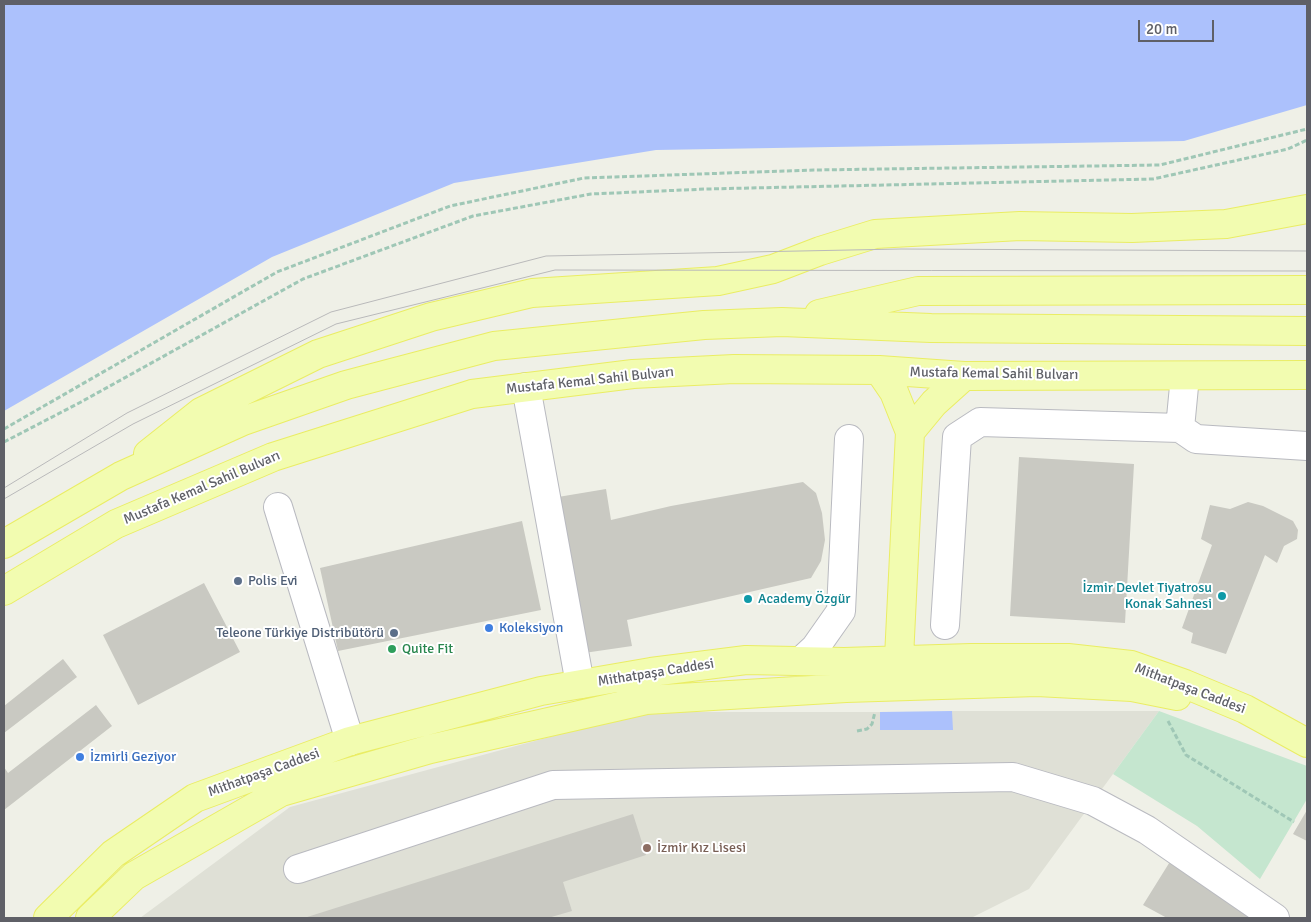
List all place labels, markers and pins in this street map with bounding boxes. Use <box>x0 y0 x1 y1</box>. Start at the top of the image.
place label: Polis Evi <box>248 573 298 589</box>
marker: Polis Evi <box>232 575 244 587</box>
place label: İzmir Devlet Tiyatrosu Konak Sahnesi <box>1082 580 1212 612</box>
marker: İzmir Devlet Tiyatrosu Konak Sahnesi <box>1216 590 1228 602</box>
place label: Academy Özgür <box>758 591 850 607</box>
marker: Academy Özgür <box>742 593 754 605</box>
place label: Koleksiyon <box>499 620 563 636</box>
marker: Koleksiyon <box>483 622 495 634</box>
place label: Teleone Türkiye Distribütörü <box>216 625 384 641</box>
marker: Teleone Türkiye Distribütörü <box>388 627 400 639</box>
place label: Quite Fit <box>402 641 453 657</box>
marker: Quite Fit <box>386 643 398 655</box>
place label: İzmirli Geziyor <box>90 749 176 765</box>
marker: İzmirli Geziyor <box>74 751 86 763</box>
place label: İzmir Kız Lisesi <box>657 840 746 856</box>
marker: İzmir Kız Lisesi <box>641 842 653 854</box>

